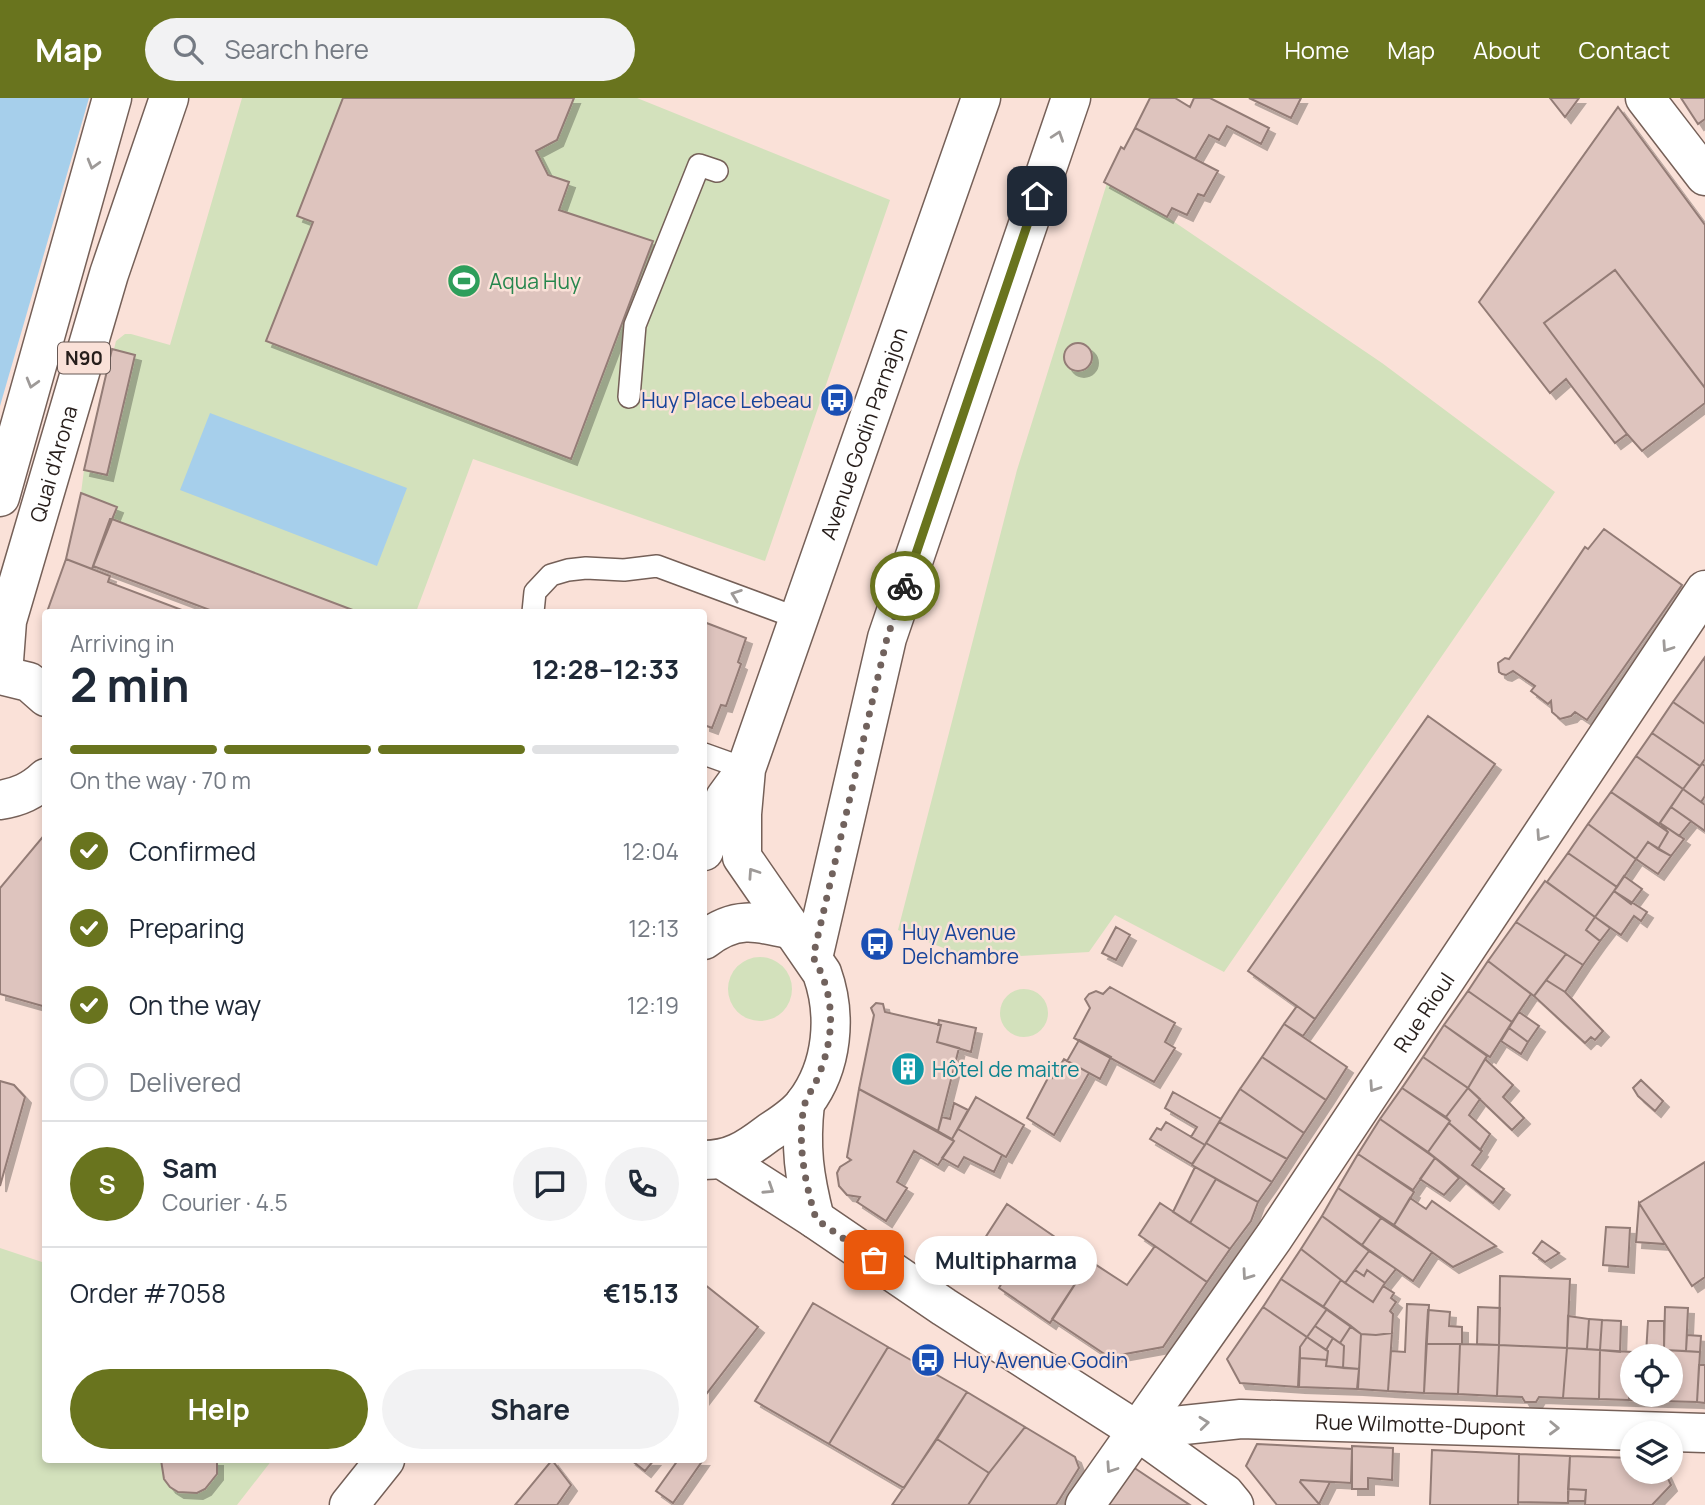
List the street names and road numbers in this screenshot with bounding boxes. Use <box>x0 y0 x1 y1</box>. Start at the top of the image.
street label: Avenue Godin Parnajon <box>813 323 914 543</box>
road number: N90 <box>58 342 110 374</box>
street label: Quai d'Arona <box>23 402 84 525</box>
street label: Rue Rioul <box>1387 967 1460 1058</box>
street label: Rue Wilmotte-Dupont <box>1315 1407 1526 1442</box>

